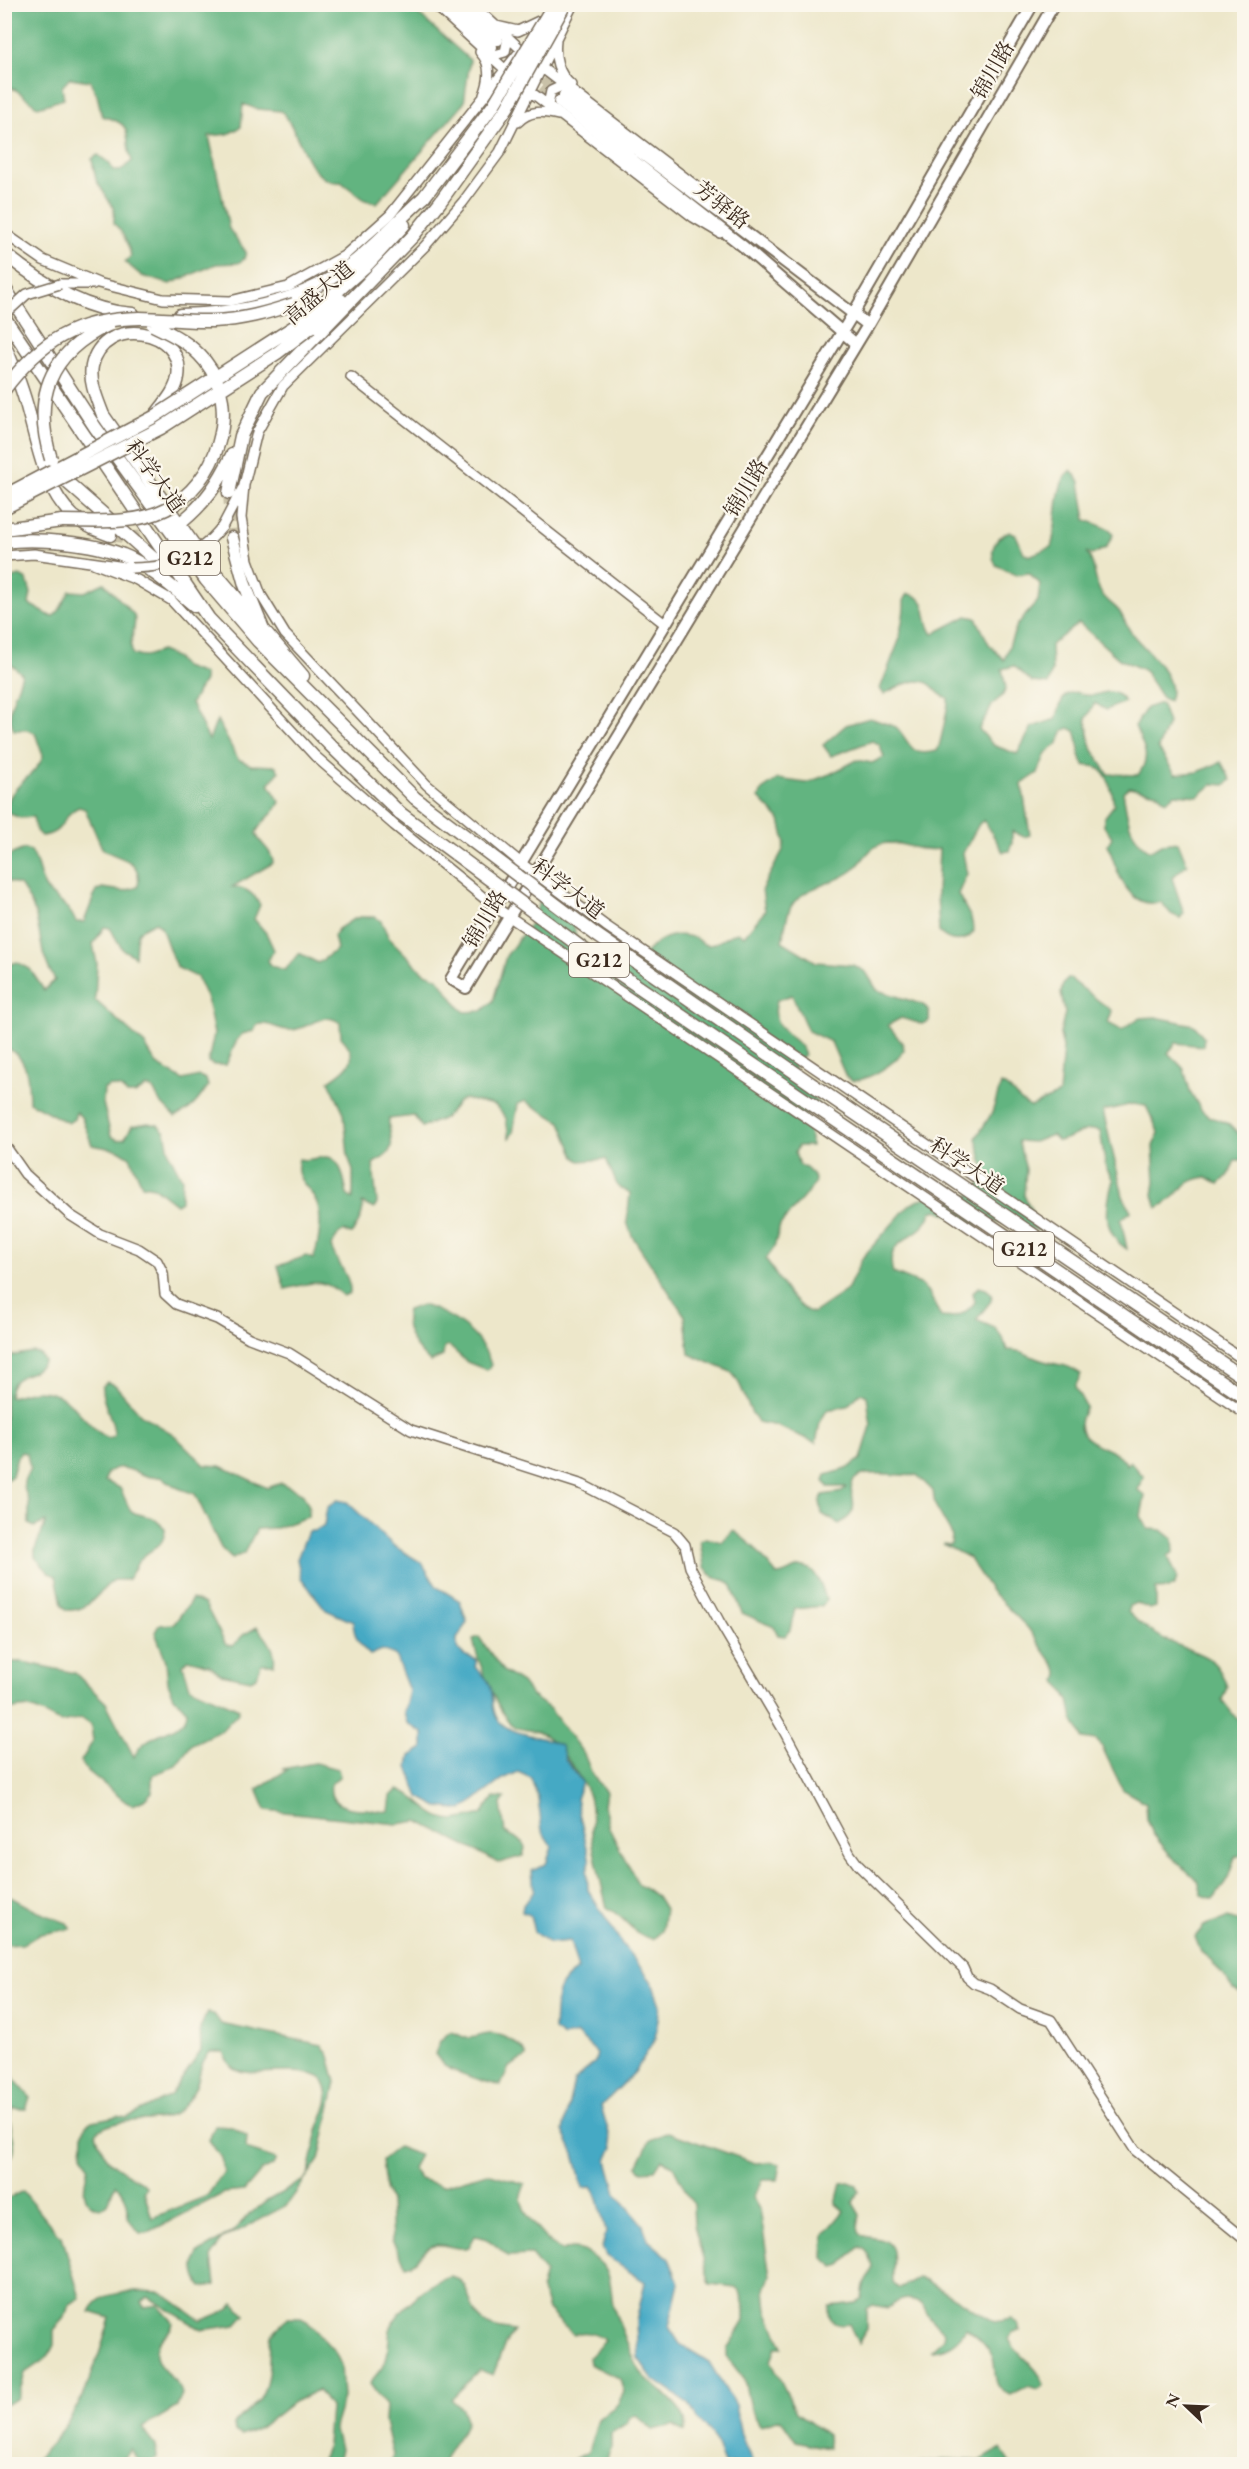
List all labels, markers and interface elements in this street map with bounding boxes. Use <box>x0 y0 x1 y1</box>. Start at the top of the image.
street label: 锦川路 <box>965 36 1020 104</box>
street label: 芳驿路 <box>689 175 755 235</box>
street label: 高盛大道 <box>278 255 359 330</box>
street label: 科学大道 <box>120 434 191 518</box>
street label: 锦川路 <box>718 454 773 522</box>
road number: G212 <box>160 541 220 575</box>
street label: 科学大道 <box>527 853 610 925</box>
street label: 锦川路 <box>457 885 512 953</box>
road number: G212 <box>569 943 629 977</box>
street label: 科学大道 <box>925 1131 1010 1200</box>
road number: G212 <box>994 1232 1054 1266</box>
north arrow <box>1156 2376 1216 2436</box>
text: N <box>1160 2390 1185 2410</box>

